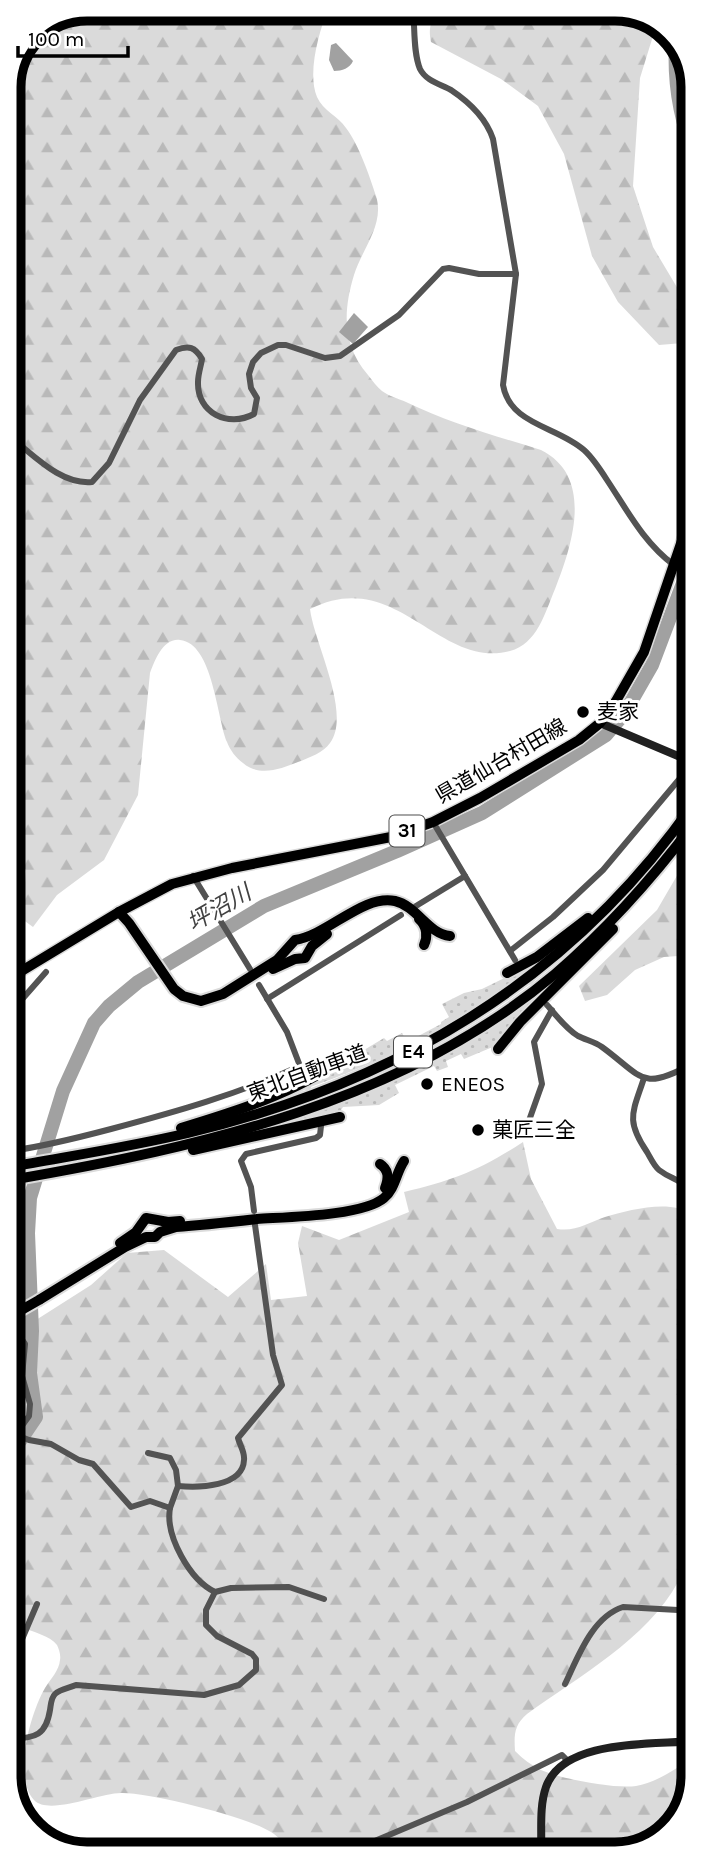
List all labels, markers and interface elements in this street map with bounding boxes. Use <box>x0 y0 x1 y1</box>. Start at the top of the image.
scale bar <box>18 14 128 58</box>
text: 100 m <box>28 27 85 51</box>
place label: 麦家 <box>597 700 639 724</box>
marker: 麦家 <box>575 704 591 720</box>
street label: 県道仙台村田線 <box>431 714 571 808</box>
road number: 31 <box>390 816 424 846</box>
water label: 坪沼川 <box>182 878 258 937</box>
road number: E4 <box>394 1036 432 1068</box>
street label: 東北自動車道 <box>244 1040 370 1106</box>
place label: ENEOS <box>441 1072 505 1096</box>
marker: ENEOS <box>419 1076 435 1092</box>
place label: 菓匠三全 <box>492 1118 576 1142</box>
marker: 菓匠三全 <box>470 1122 486 1138</box>

